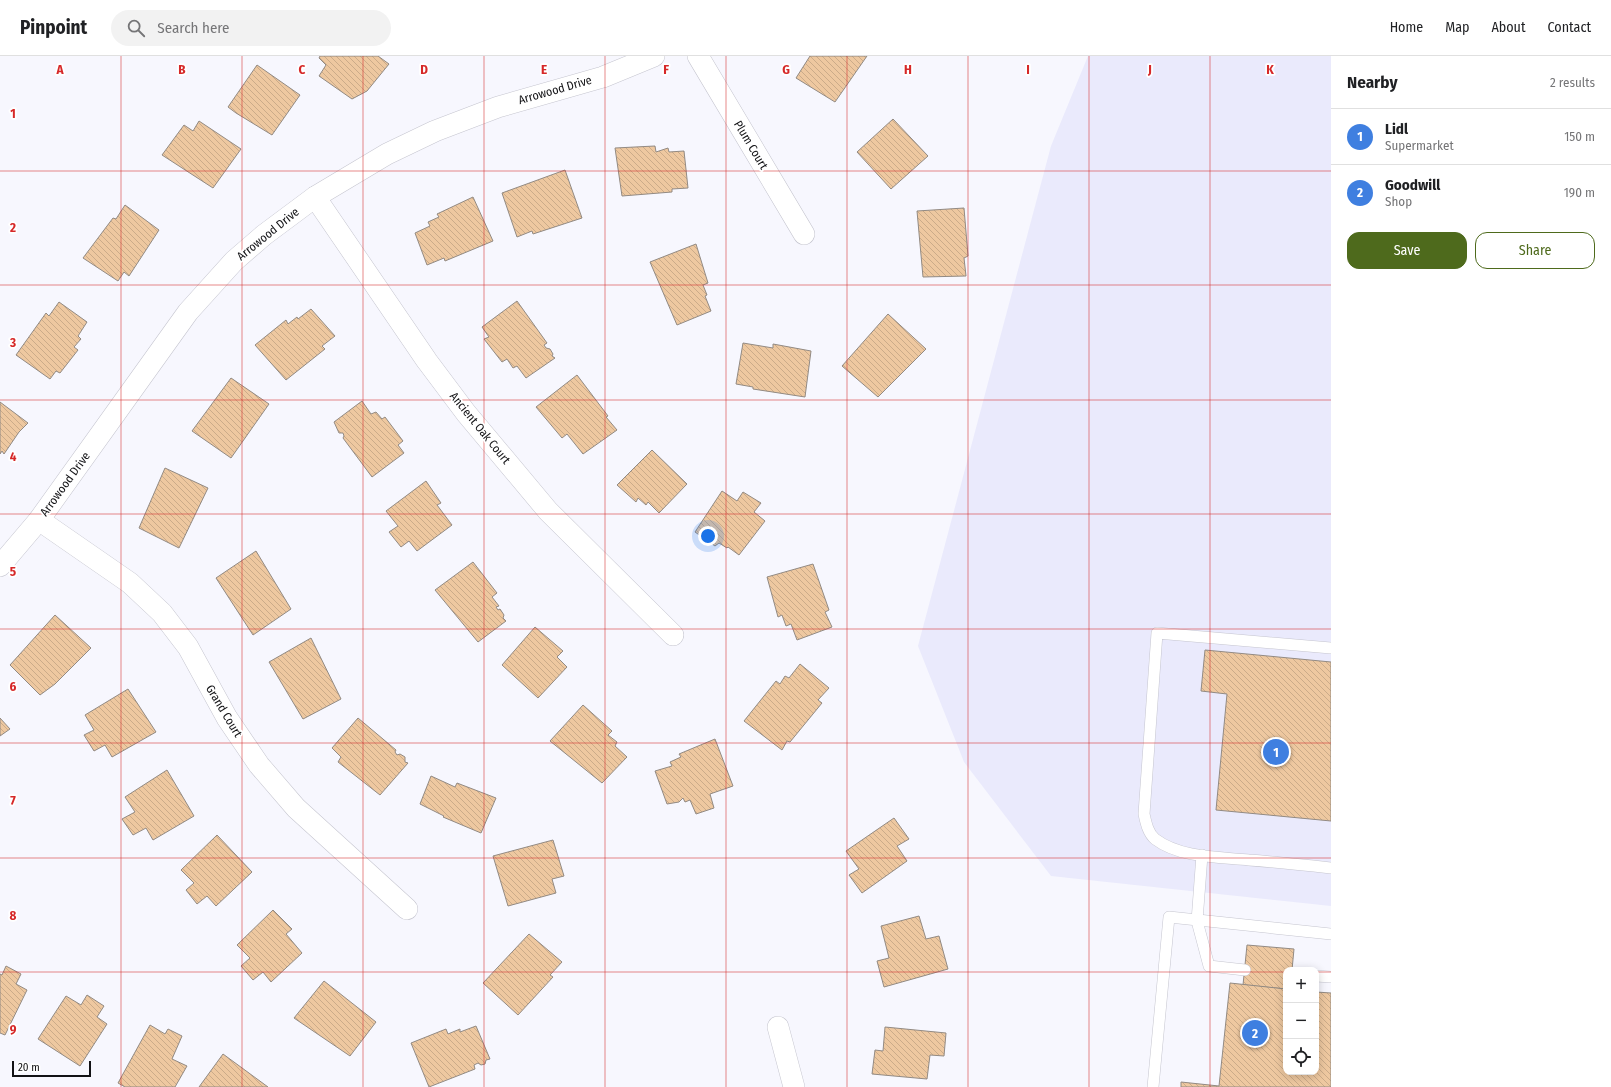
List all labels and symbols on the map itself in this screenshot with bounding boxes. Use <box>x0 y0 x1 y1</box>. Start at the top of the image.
text: A <box>55 62 64 77</box>
text: B <box>178 62 186 77</box>
text: C <box>299 62 306 77</box>
text: D <box>420 62 428 77</box>
text: E <box>541 62 547 77</box>
text: F <box>663 62 669 77</box>
text: G <box>782 62 790 77</box>
text: H <box>904 62 912 77</box>
text: I <box>1026 62 1030 77</box>
text: J <box>1147 62 1152 77</box>
text: K <box>1266 62 1274 77</box>
street label: Arrowood Drive <box>517 73 593 107</box>
text: 1 <box>10 106 16 121</box>
street label: Plum Court <box>731 118 771 172</box>
street label: Arrowood Drive <box>234 205 302 263</box>
text: 2 <box>9 220 16 235</box>
text: 3 <box>9 335 16 350</box>
street label: Ancient Oak Court <box>447 389 513 467</box>
text: 4 <box>10 449 17 464</box>
street label: Arrowood Drive <box>37 449 93 519</box>
your location <box>698 526 718 546</box>
text: 5 <box>10 564 16 579</box>
text: 6 <box>10 679 17 694</box>
street label: Grand Court <box>203 682 245 740</box>
pin: 1 <box>1263 737 1289 767</box>
text: 7 <box>10 793 16 808</box>
text: 8 <box>10 908 17 923</box>
pin: 2 <box>1242 1018 1268 1048</box>
text: 9 <box>10 1022 17 1037</box>
scale bar <box>12 1059 91 1078</box>

